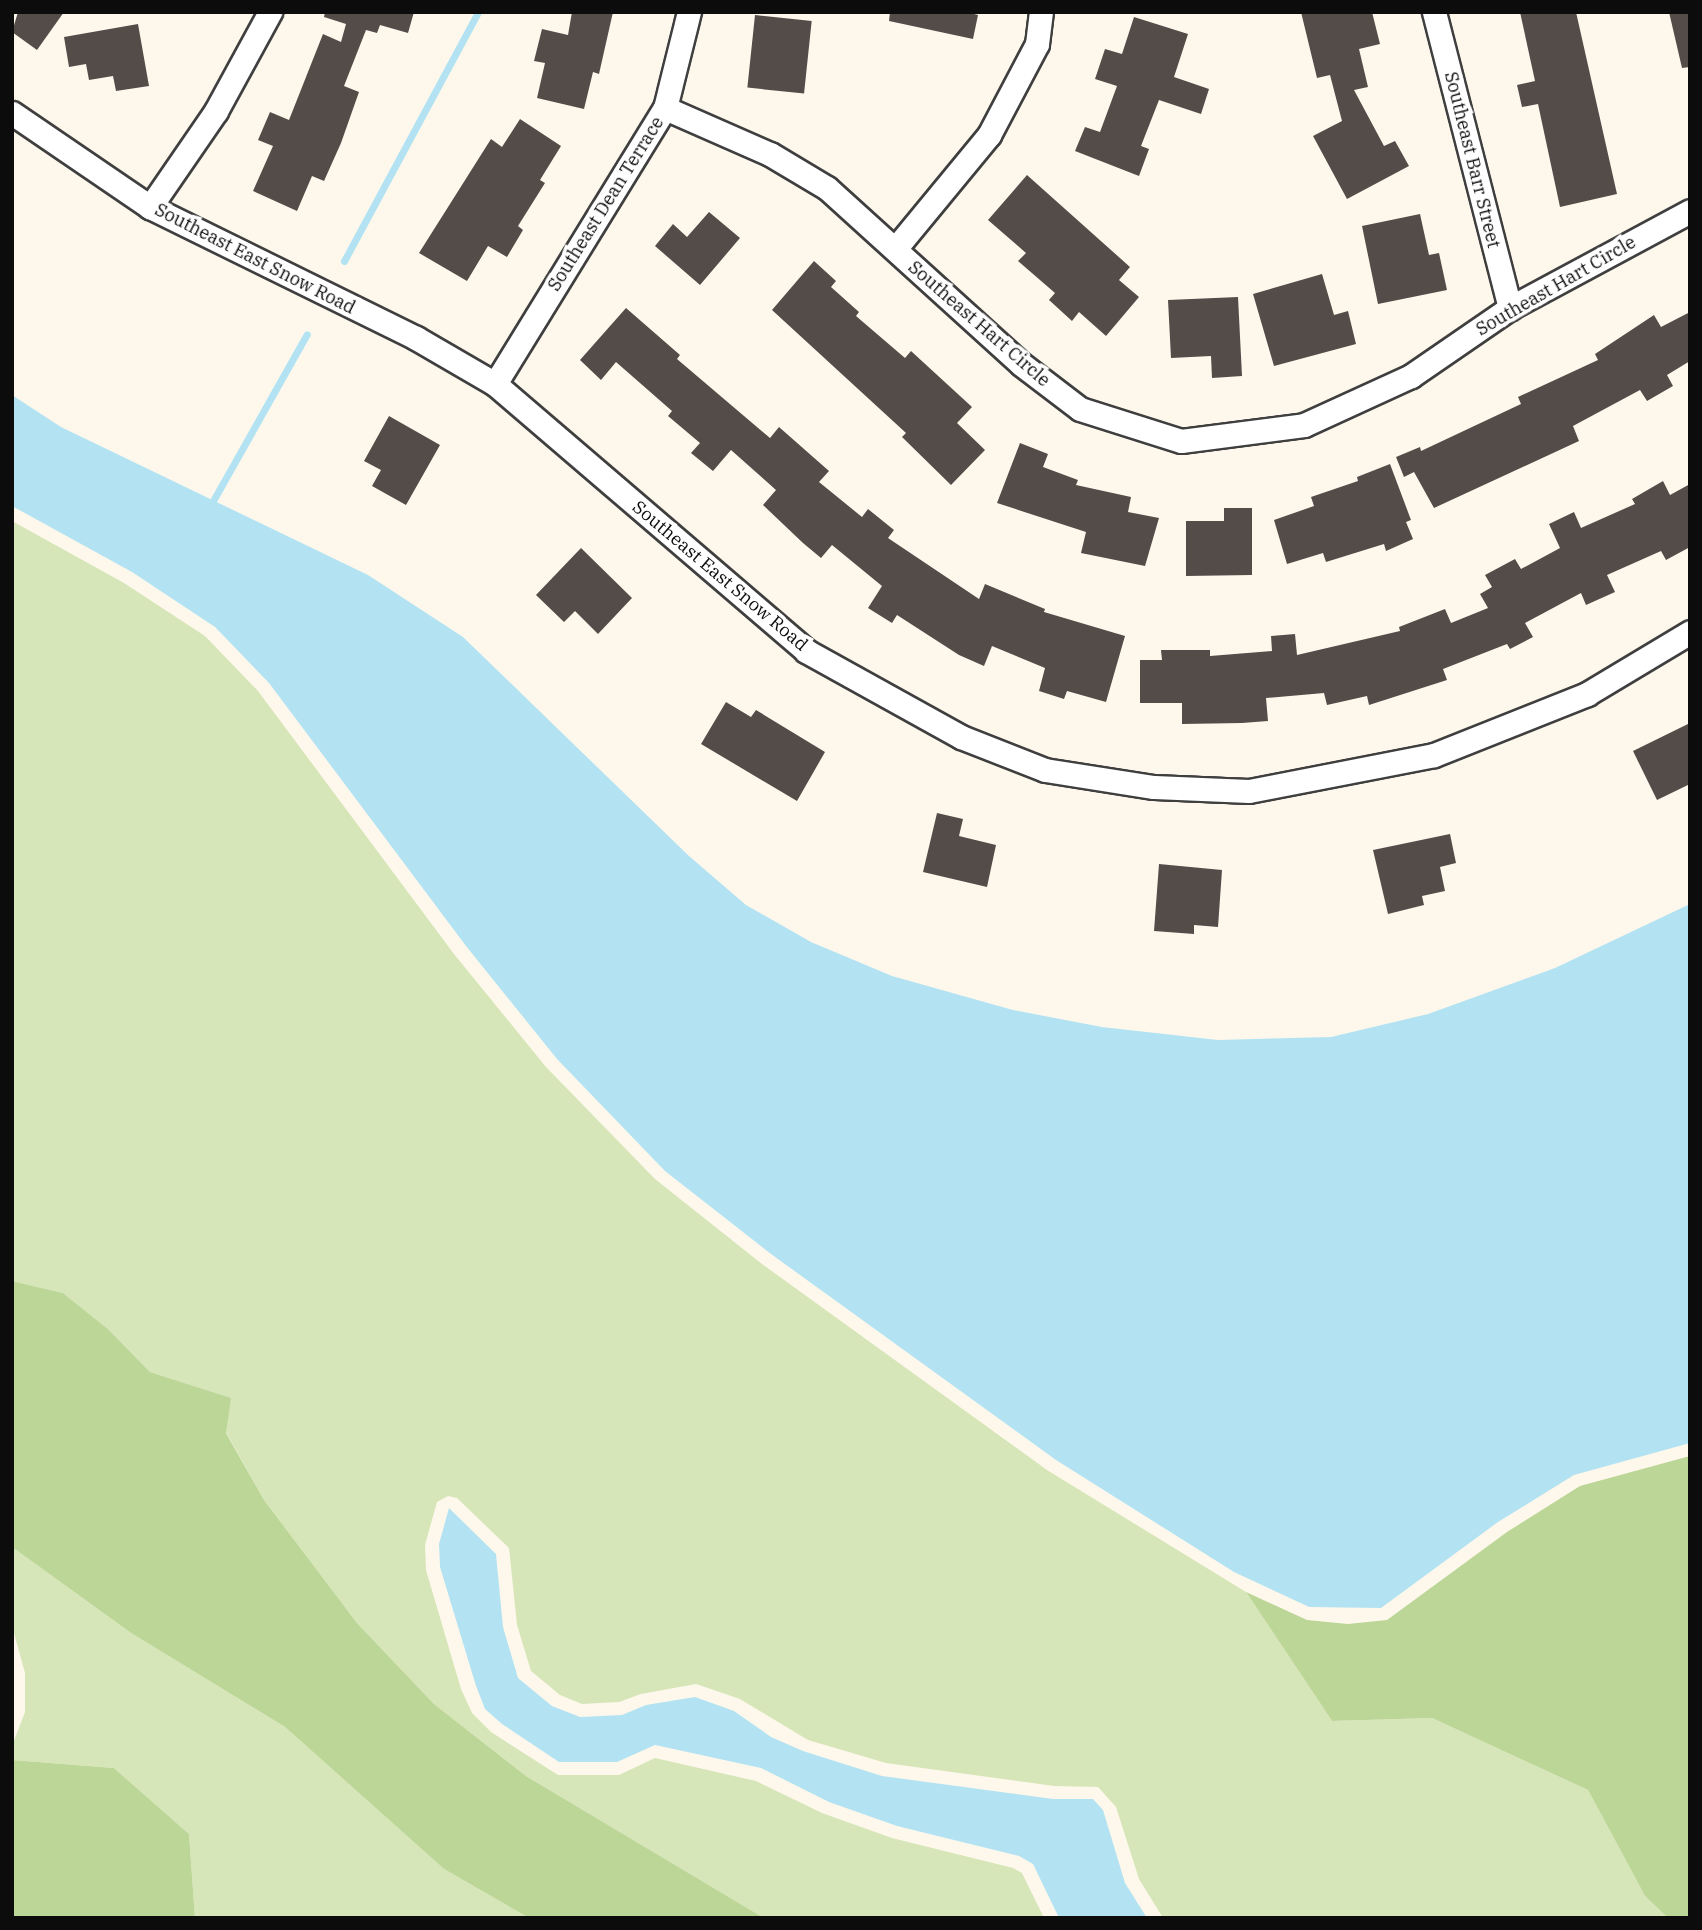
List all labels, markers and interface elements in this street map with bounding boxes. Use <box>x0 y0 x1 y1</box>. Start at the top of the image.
street label: Southeast Barr Street <box>1440 70 1504 250</box>
street label: Southeast Dean Terrace <box>543 113 669 295</box>
street label: Southeast East Snow Road <box>151 199 359 319</box>
street label: Southeast Hart Circle <box>1472 231 1640 341</box>
street label: Southeast Hart Circle <box>904 257 1054 391</box>
street label: Southeast East Snow Road <box>628 496 812 656</box>

